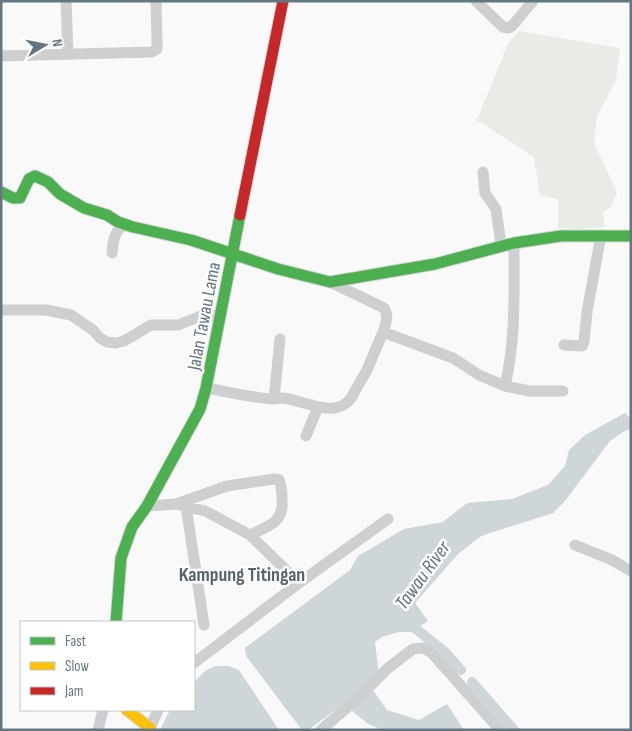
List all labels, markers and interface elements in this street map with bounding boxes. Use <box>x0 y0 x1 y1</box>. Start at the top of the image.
north arrow <box>20 20 70 70</box>
text: N <box>48 38 66 48</box>
street label: Jalan Tawau Lama <box>183 260 226 373</box>
water label: Tawau River <box>390 536 456 614</box>
district label: Kampung Titingan <box>179 563 305 587</box>
legend <box>20 621 195 711</box>
text: Fast <box>65 632 87 651</box>
text: Slow <box>65 657 89 676</box>
text: Jam <box>64 682 83 701</box>

